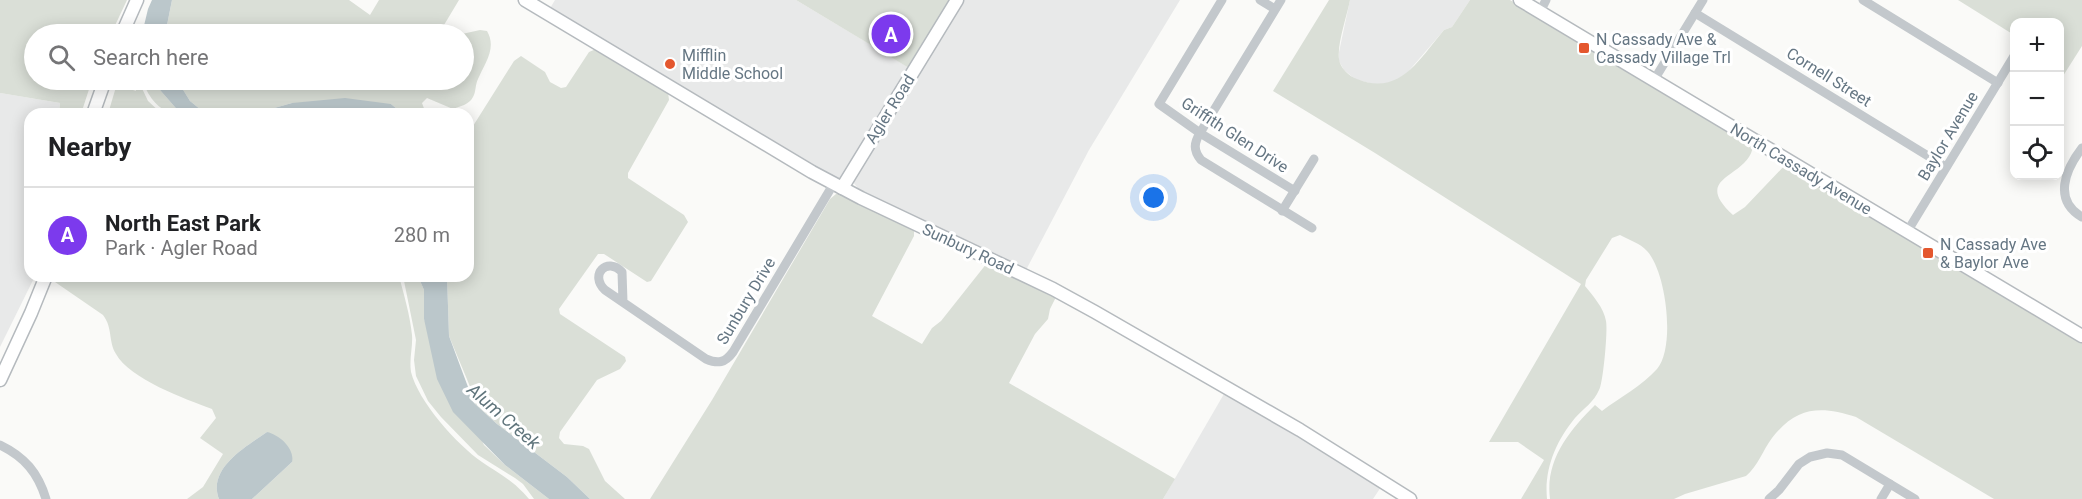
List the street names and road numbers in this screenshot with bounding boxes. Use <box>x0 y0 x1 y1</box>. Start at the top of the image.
street label: Cornell Street <box>1783 43 1875 111</box>
street label: Agler Road <box>861 71 919 147</box>
street label: Baylor Avenue <box>1914 88 1982 184</box>
street label: Griffith Glen Drive <box>1178 93 1292 177</box>
street label: North Cassady Avenue <box>1727 119 1875 219</box>
street label: Sunbury Road <box>919 220 1017 278</box>
street label: Sunbury Drive <box>713 254 779 348</box>

